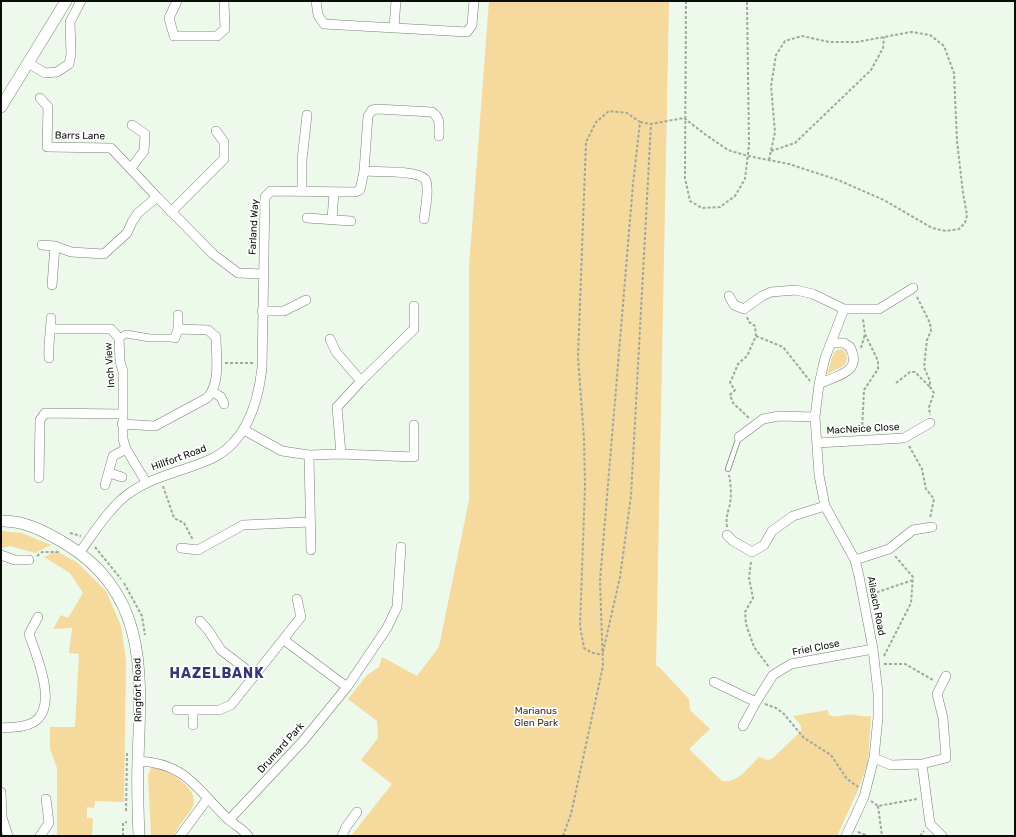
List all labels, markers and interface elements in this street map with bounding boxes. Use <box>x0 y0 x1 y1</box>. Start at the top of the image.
street label: Barrs Lane <box>55 130 105 142</box>
street label: Farland Way <box>247 199 261 255</box>
street label: Inch View <box>102 342 118 388</box>
street label: MacNeice Close <box>826 421 900 437</box>
street label: Hillfort Road <box>150 442 208 474</box>
street label: Aileach Road <box>864 575 888 637</box>
street label: Friel Close <box>791 638 841 658</box>
street label: Ringfort Road <box>131 658 145 722</box>
district label: HAZELBANK <box>170 666 264 682</box>
park label: Marianus Glen Park <box>514 705 558 728</box>
street label: Drumard Park <box>255 720 307 776</box>

